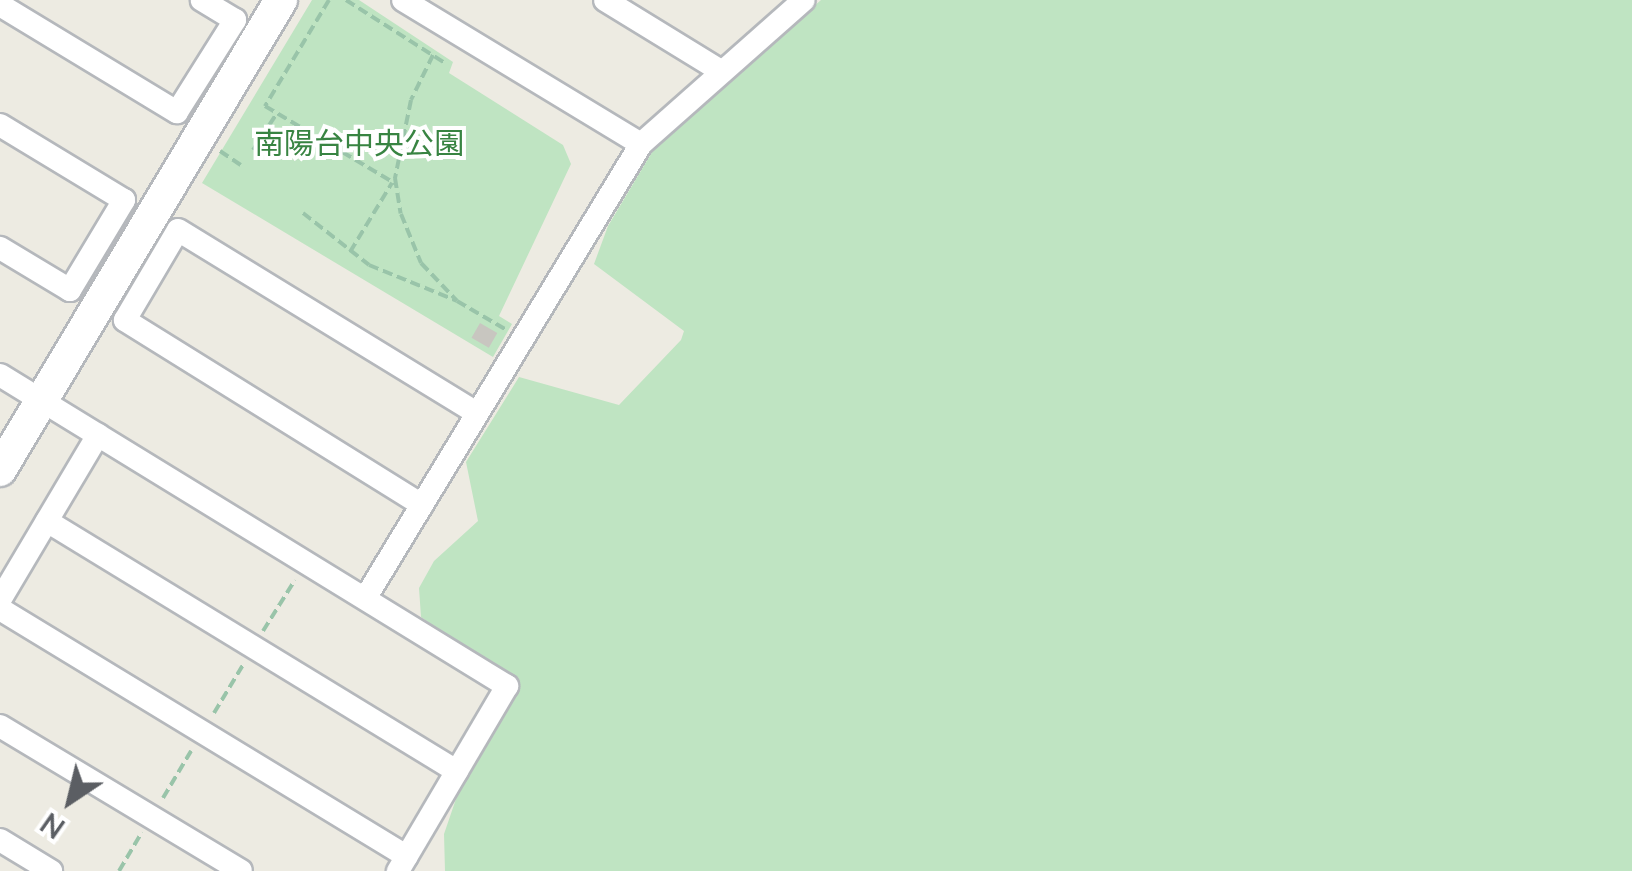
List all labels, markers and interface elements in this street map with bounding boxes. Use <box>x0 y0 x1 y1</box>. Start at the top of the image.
park label: 南陽台中央公園 <box>254 125 464 161</box>
north arrow <box>20 751 120 851</box>
text: N <box>34 806 71 846</box>

